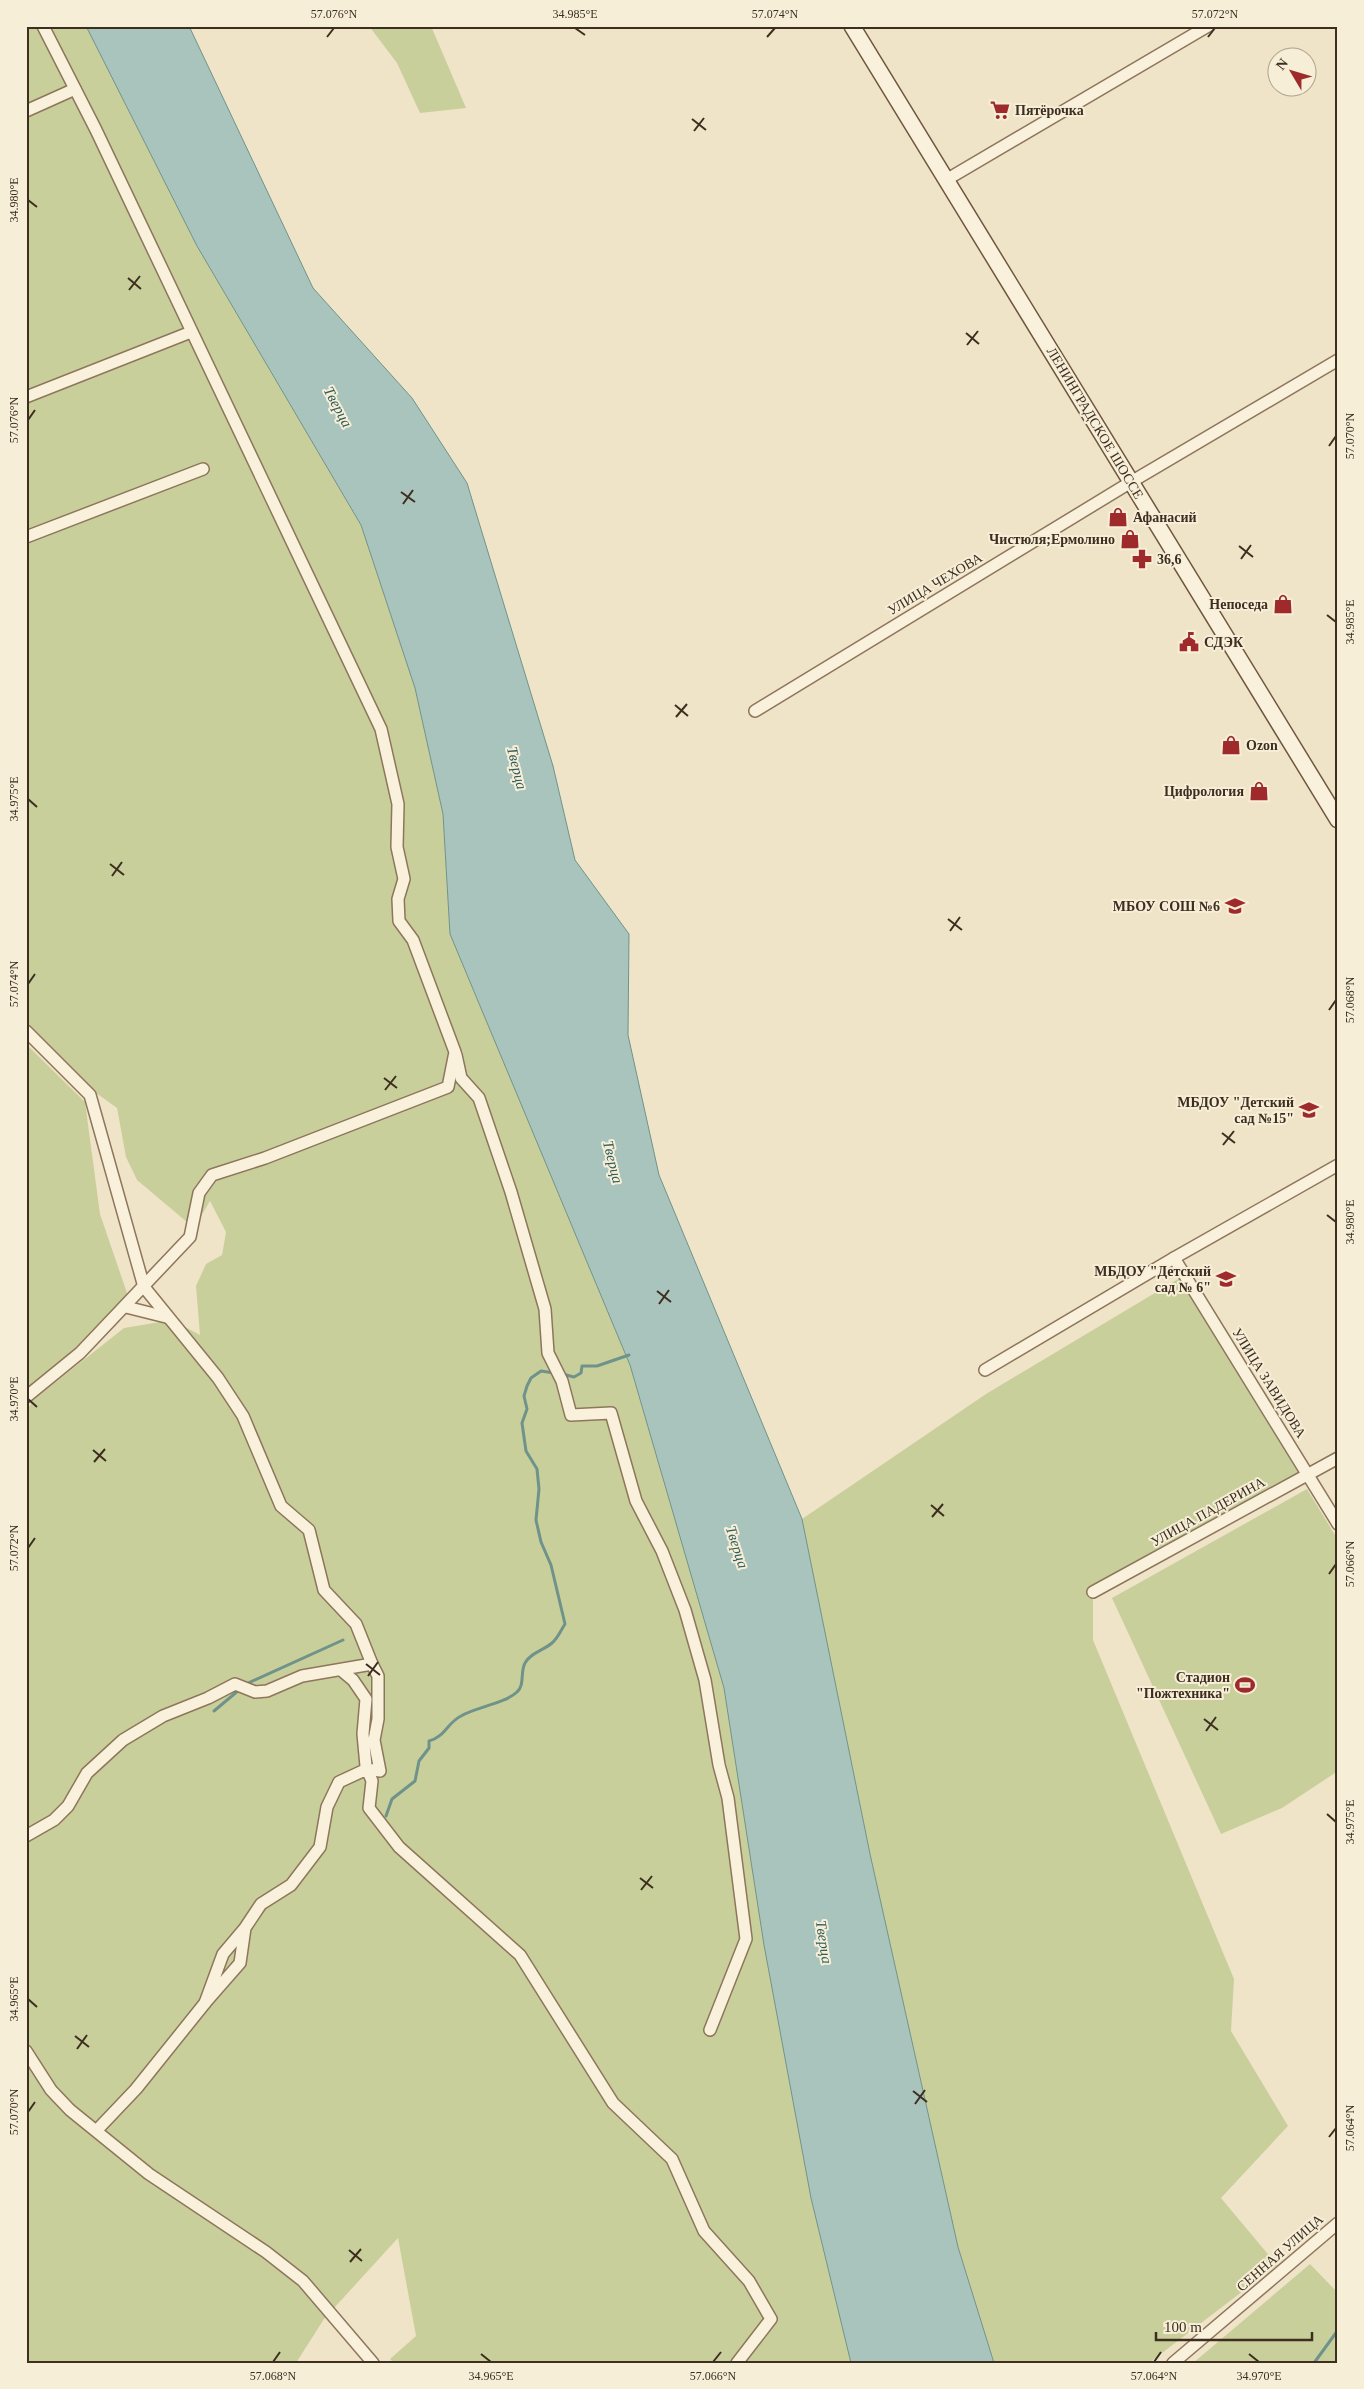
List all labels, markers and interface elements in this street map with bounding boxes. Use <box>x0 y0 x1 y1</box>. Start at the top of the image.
text: 57.076°N <box>311 7 358 21</box>
text: 34.985°E <box>552 7 598 21</box>
text: 57.074°N <box>752 7 799 21</box>
text: 57.072°N <box>1192 7 1239 21</box>
north arrow <box>1266 48 1316 98</box>
text: N <box>1273 56 1291 73</box>
supermarket icon: Пятёрочка <box>989 99 1011 121</box>
place label: Пятёрочка <box>1015 103 1084 118</box>
text: 34.980°E <box>7 177 21 223</box>
street label: ЛЕНИНГРАДСКОЕ ШОССЕ <box>1044 344 1146 502</box>
water label: Тверца <box>321 384 355 430</box>
text: 57.076°N <box>7 396 21 443</box>
text: 57.070°N <box>1343 412 1357 459</box>
shop icon: Афанасий <box>1107 506 1129 528</box>
place label: Афанасий <box>1133 510 1197 525</box>
shop icon: Чистюля;Ермолино <box>1119 528 1141 550</box>
place label: Чистюля;Ермолино <box>989 532 1115 547</box>
pharmacy icon: 36,6 <box>1131 548 1153 570</box>
street label: УЛИЦА ЧЕХОВА <box>885 549 986 618</box>
place label: 36,6 <box>1157 552 1182 567</box>
shop icon: Непоседа <box>1272 593 1294 615</box>
place label: Непоседа <box>1209 597 1268 612</box>
text: 34.985°E <box>1343 599 1357 645</box>
public building icon: СДЭК <box>1178 631 1200 653</box>
place label: СДЭК <box>1204 635 1244 650</box>
shop icon: Ozon <box>1220 734 1242 756</box>
place label: Ozon <box>1246 738 1278 753</box>
water label: Тверца <box>504 745 530 791</box>
text: 34.975°E <box>7 776 21 822</box>
shop icon: Цифрология <box>1248 780 1270 802</box>
place label: Цифрология <box>1164 784 1244 799</box>
school or university icon: МБОУ СОШ №6 <box>1224 895 1246 917</box>
place label: МБОУ СОШ №6 <box>1113 899 1220 914</box>
text: 57.074°N <box>7 960 21 1007</box>
text: 57.068°N <box>1343 976 1357 1023</box>
place label: МБДОУ "Детский сад №15" <box>1177 1095 1294 1126</box>
school or university icon: МБДОУ "Детский сад №15" <box>1298 1099 1320 1121</box>
water label: Тверца <box>600 1139 626 1185</box>
text: 34.980°E <box>1343 1199 1357 1245</box>
place label: МБДОУ "Детский сад № 6" <box>1094 1264 1211 1295</box>
school or university icon: МБДОУ "Детский сад № 6" <box>1215 1268 1237 1290</box>
street label: УЛИЦА ЗАВИДОВА <box>1229 1325 1309 1441</box>
text: 34.970°E <box>7 1376 21 1422</box>
street label: УЛИЦА ПАДЕРИНА <box>1148 1474 1268 1550</box>
text: 57.072°N <box>7 1524 21 1571</box>
water label: Тверца <box>723 1524 751 1570</box>
text: 57.066°N <box>1343 1540 1357 1587</box>
place label: Стадион "Пожтехника" <box>1136 1670 1230 1701</box>
sports icon: Стадион "Пожтехника" <box>1234 1674 1256 1696</box>
text: 34.975°E <box>1343 1799 1357 1845</box>
water label: Тверца <box>813 1919 835 1965</box>
text: 34.965°E <box>7 1976 21 2022</box>
text: 57.070°N <box>7 2088 21 2135</box>
text: 57.064°N <box>1343 2104 1357 2151</box>
street label: СЕННАЯ УЛИЦА <box>1234 2211 1327 2294</box>
scale bar <box>1156 2309 1313 2341</box>
text: 100 m <box>1164 2319 1202 2335</box>
text: 57.068°N <box>250 2369 297 2383</box>
text: 34.965°E <box>468 2369 514 2383</box>
text: 57.066°N <box>690 2369 737 2383</box>
text: 57.064°N <box>1131 2369 1178 2383</box>
text: 34.970°E <box>1236 2369 1282 2383</box>

